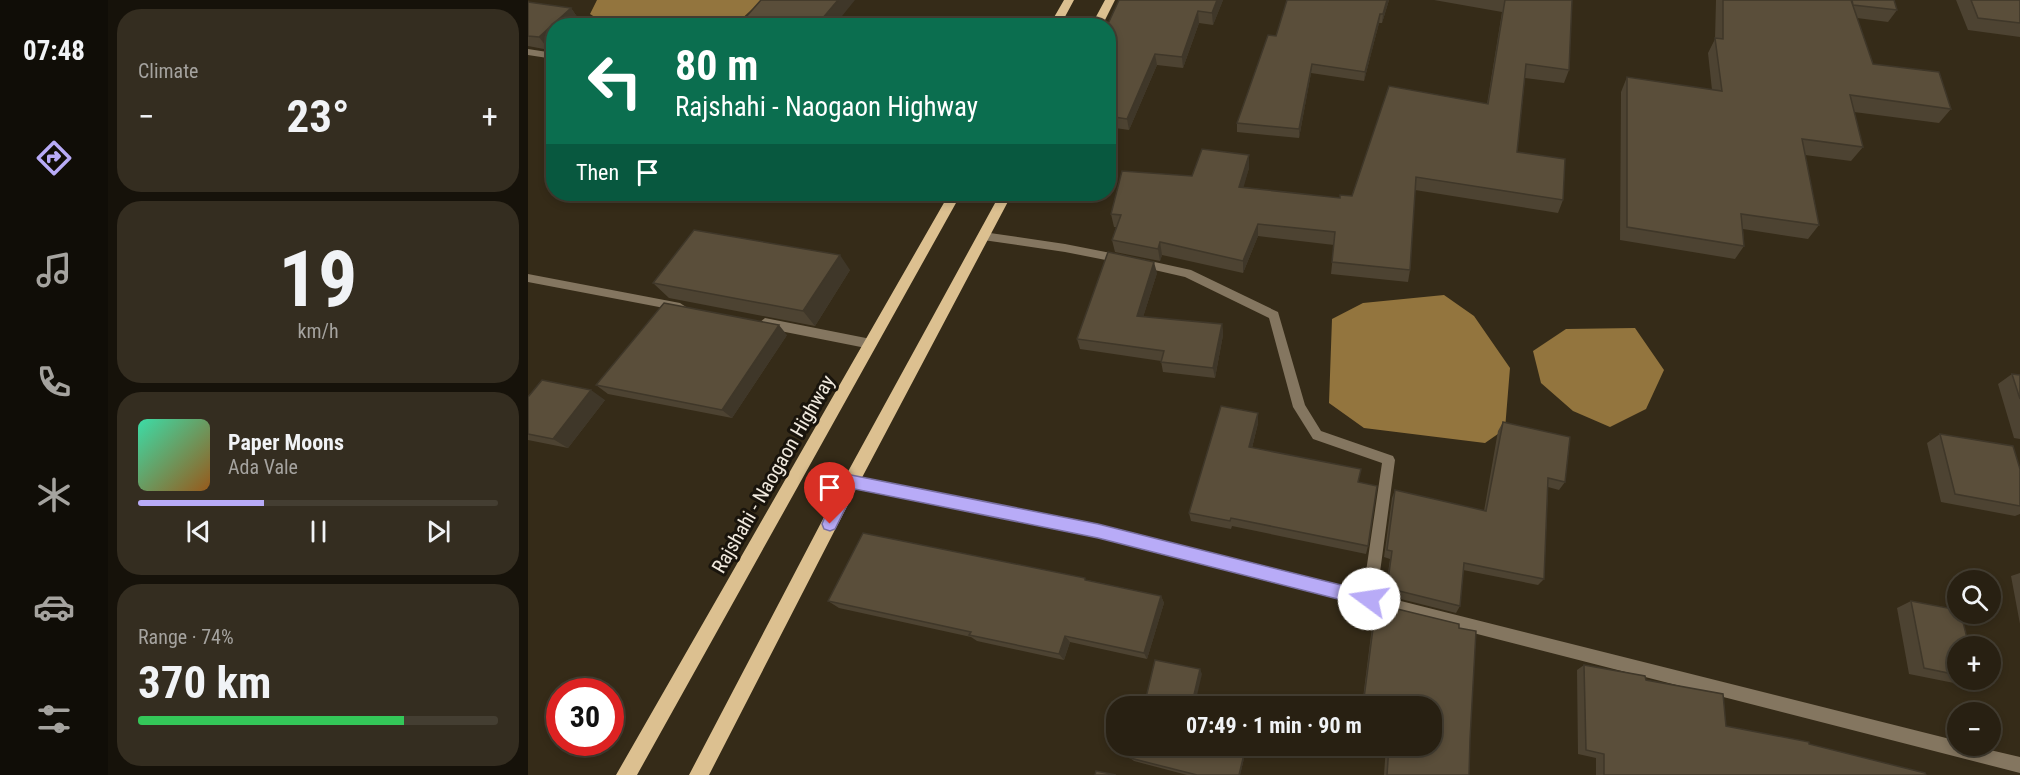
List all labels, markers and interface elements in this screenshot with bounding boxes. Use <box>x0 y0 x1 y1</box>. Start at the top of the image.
text: 07:48 <box>23 35 85 67</box>
text: 80 m <box>675 41 758 90</box>
icon: left <box>576 42 654 120</box>
text: Climate <box>138 59 198 83</box>
text: 23° <box>287 90 350 143</box>
text: Rajshahi - Naogaon Highway <box>675 91 978 123</box>
text: − <box>138 97 155 136</box>
text: + <box>482 97 498 136</box>
icon: directions <box>33 137 75 179</box>
icon: arrive <box>631 156 664 189</box>
text: Then <box>576 160 619 185</box>
text: 19 <box>279 234 357 325</box>
icon: music <box>33 249 75 291</box>
text: km/h <box>297 319 339 343</box>
icon: phone <box>33 361 75 403</box>
street label: Rajshahi - Naogaon Highway <box>706 371 840 577</box>
text: Paper Moons <box>228 430 344 455</box>
text: Ada Vale <box>228 455 298 479</box>
pin <box>804 462 855 524</box>
icon: arrive <box>813 471 846 504</box>
icon: climate <box>33 474 75 516</box>
icon: previous <box>182 515 215 548</box>
icon: pause <box>302 515 335 548</box>
icon: next <box>422 515 455 548</box>
position arrow <box>1337 567 1401 631</box>
map controls <box>1947 570 2001 756</box>
button: search <box>1947 570 2001 624</box>
icon: car <box>33 586 75 628</box>
text: Range · 74% <box>138 625 234 649</box>
button: + <box>1947 636 2001 690</box>
text: 370 km <box>138 656 271 709</box>
speed limit sign: 30 <box>546 678 624 756</box>
icon: filters <box>33 698 75 740</box>
button: − <box>1947 702 2001 756</box>
text: 07:49 · 1 min · 90 m <box>1186 713 1362 738</box>

